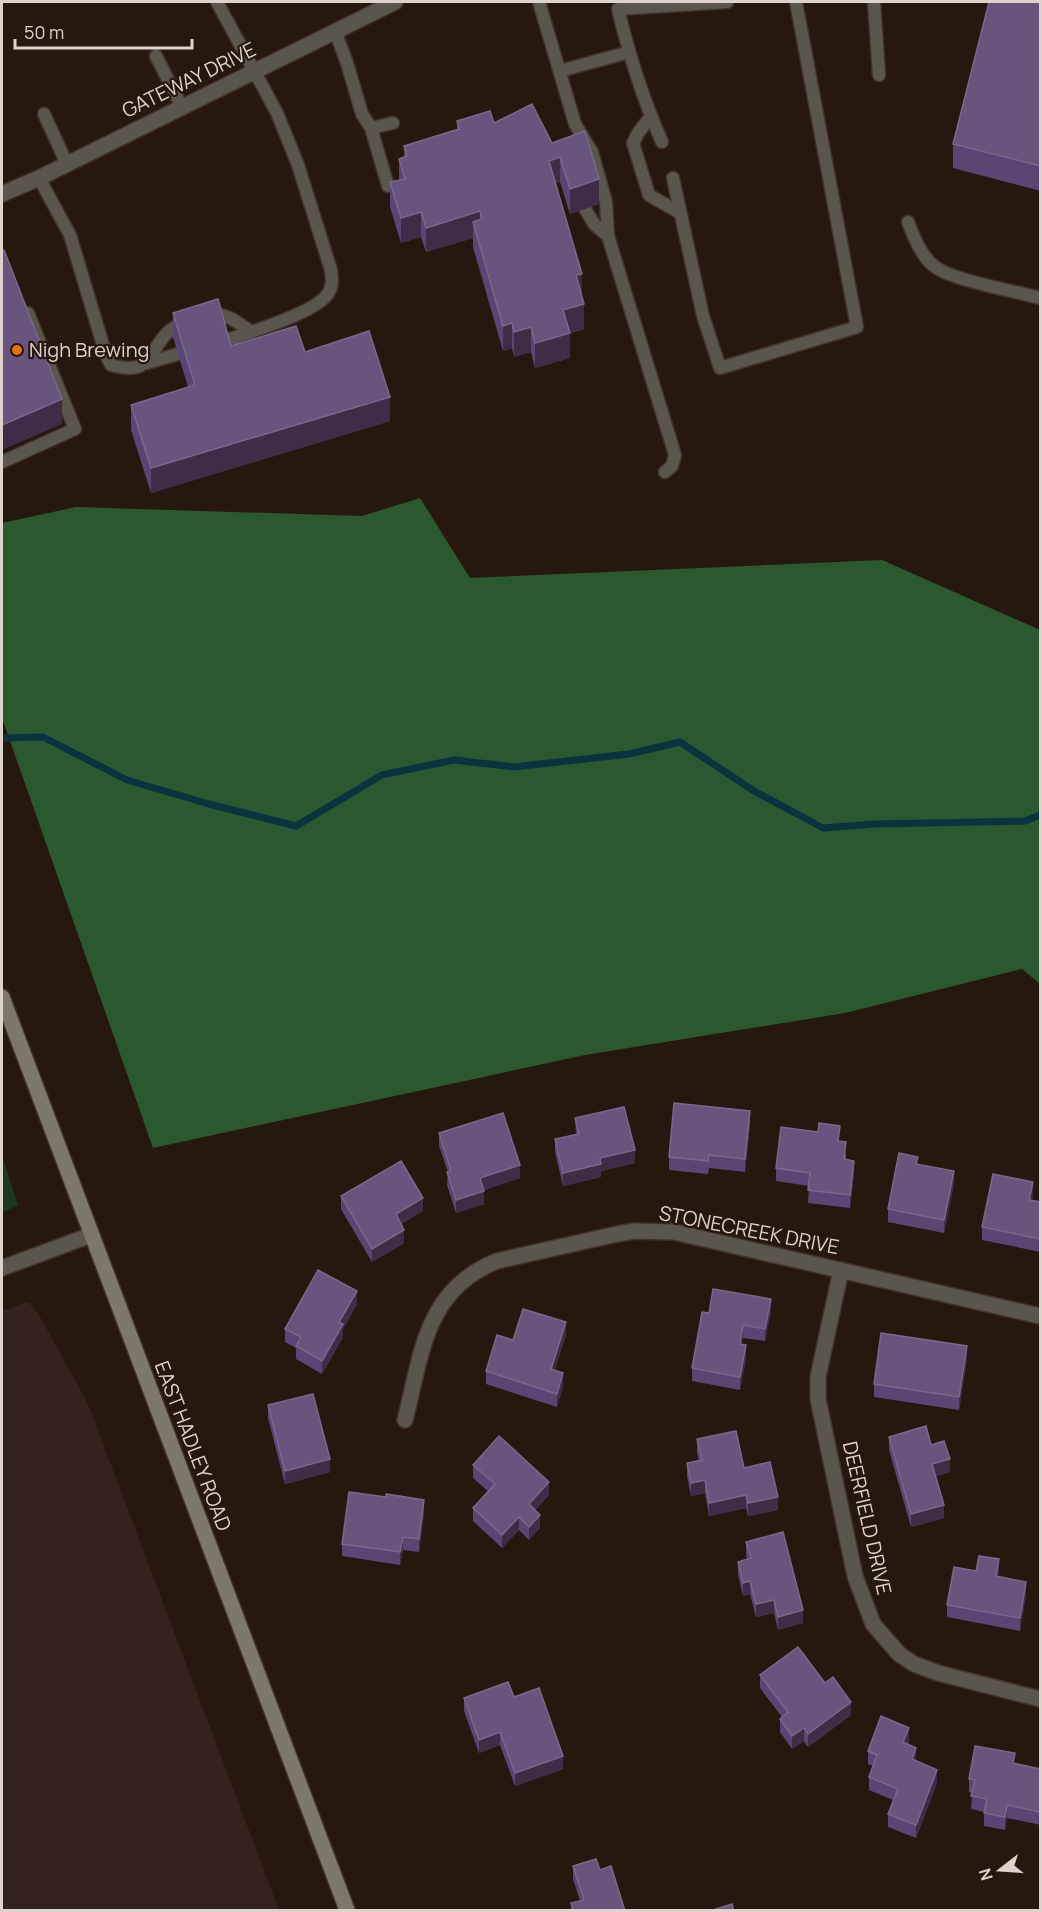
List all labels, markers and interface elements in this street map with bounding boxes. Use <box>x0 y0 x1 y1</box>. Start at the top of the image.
scale bar <box>15 12 192 50</box>
text: 50 m <box>24 20 64 44</box>
street label: GATEWAY DRIVE <box>117 35 260 124</box>
place label: Nigh Brewing <box>29 336 149 363</box>
marker: Nigh Brewing <box>10 343 24 357</box>
street label: STONECREEK DRIVE <box>657 1199 841 1260</box>
street label: EAST HADLEY ROAD <box>149 1357 238 1535</box>
street label: DEERFIELD DRIVE <box>837 1438 898 1597</box>
north arrow <box>970 1840 1030 1900</box>
text: N <box>973 1866 998 1883</box>

